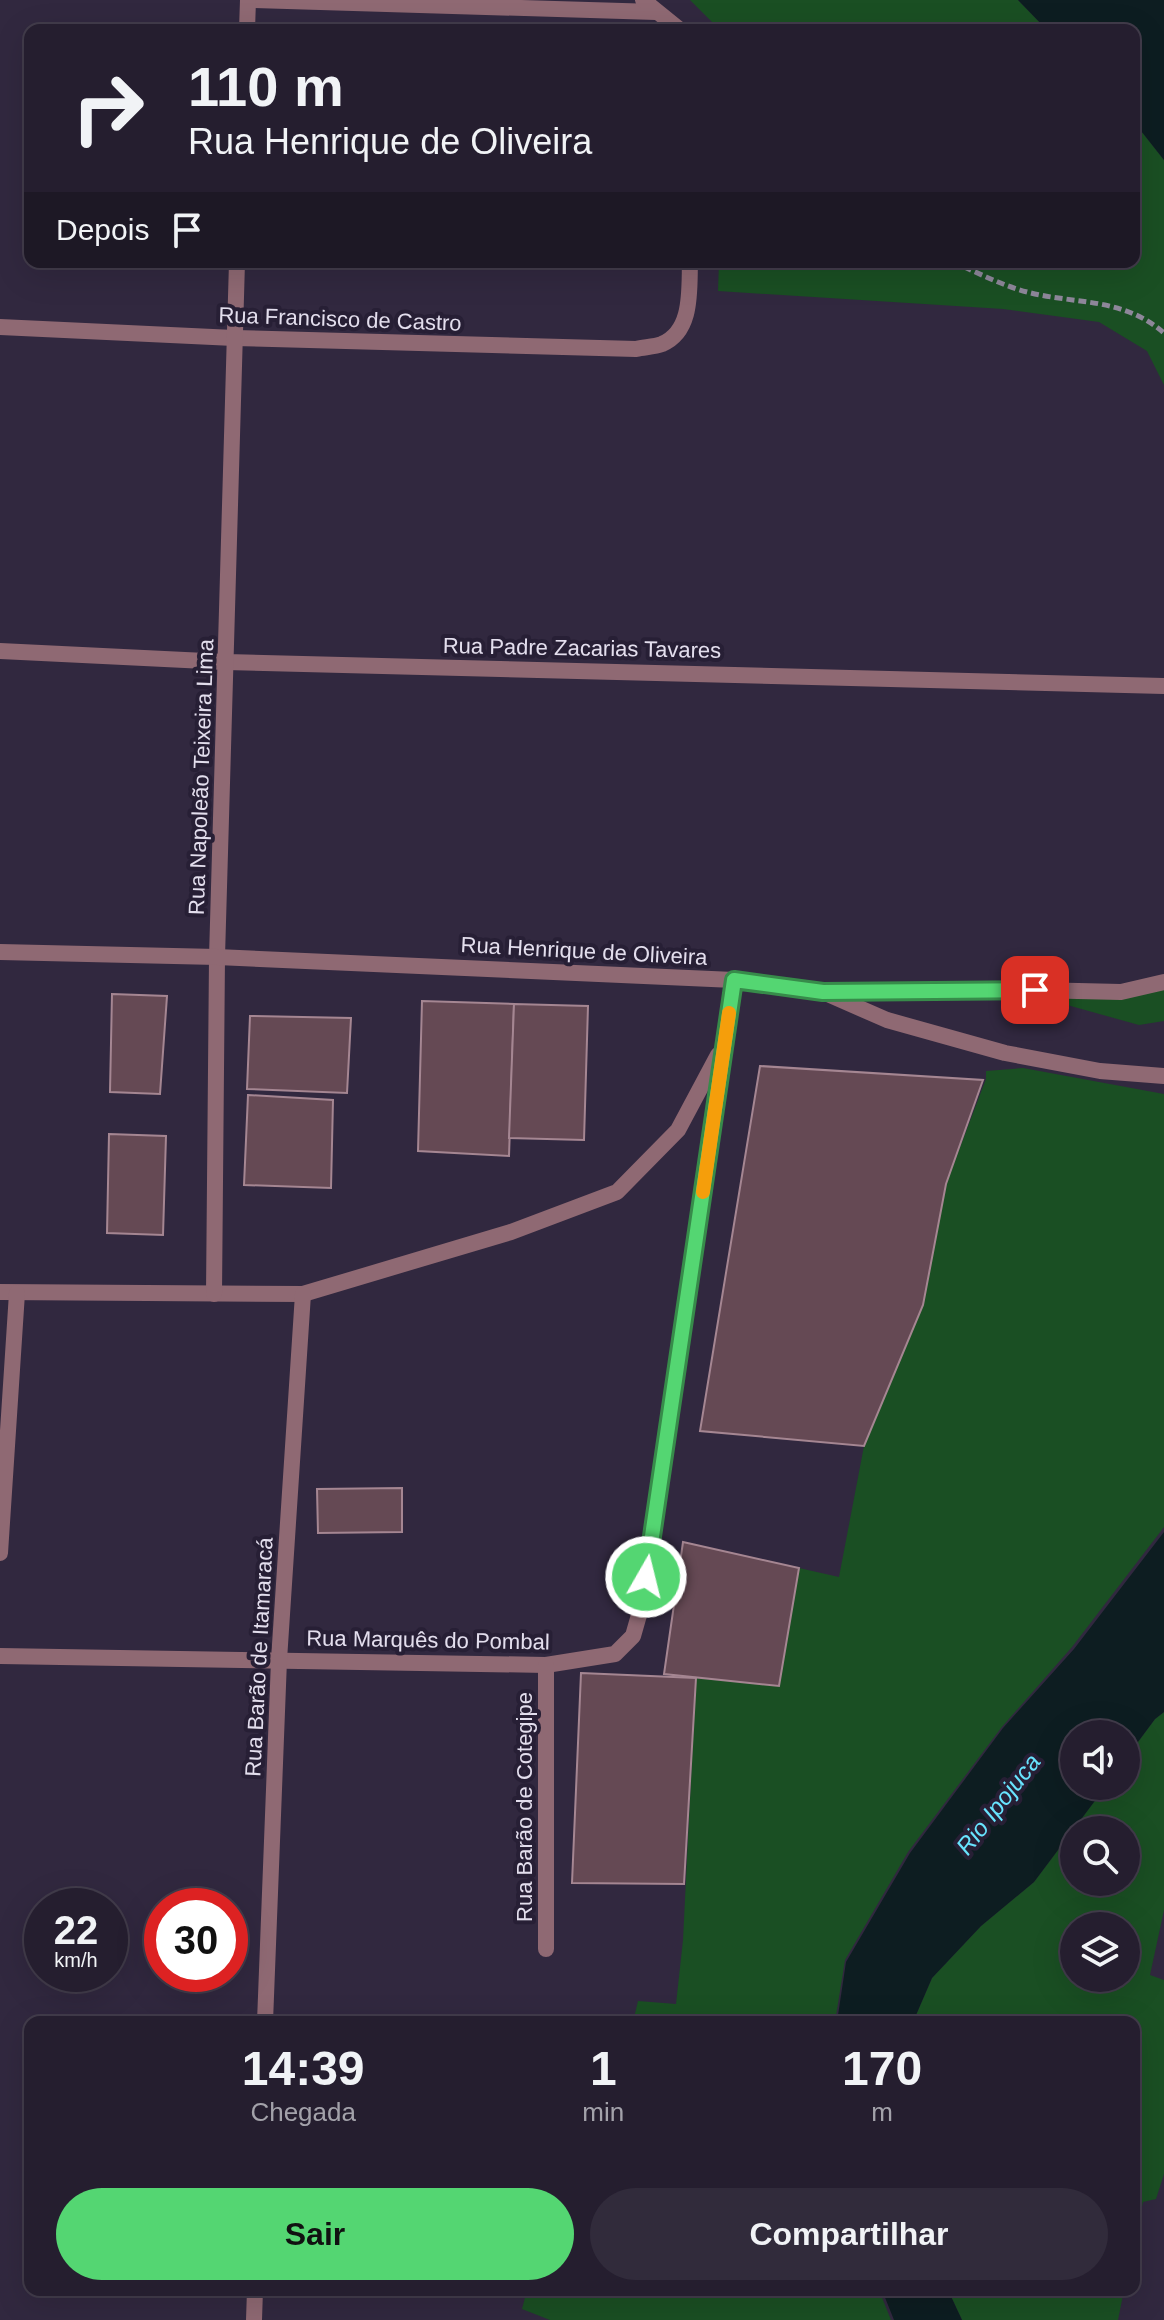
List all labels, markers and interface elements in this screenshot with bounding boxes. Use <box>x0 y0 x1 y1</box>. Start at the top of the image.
text: 110 m <box>188 55 344 118</box>
icon: right <box>56 56 160 160</box>
text: Rua Henrique de Oliveira <box>188 121 592 162</box>
icon: arrive <box>165 208 209 252</box>
text: Depois <box>56 213 149 246</box>
street label: Rua Francisco de Castro <box>218 302 462 336</box>
street label: Rua Padre Zacarias Tavares <box>443 633 721 663</box>
street label: Rua Napoleão Teixeira Lima <box>184 638 218 915</box>
street label: Rua Henrique de Oliveira <box>460 932 709 970</box>
pin <box>1001 956 1069 1024</box>
icon: arrive <box>1013 968 1057 1012</box>
position arrow <box>604 1535 688 1619</box>
street label: Rua Barão de Itamaracá <box>240 1536 278 1777</box>
street label: Rua Marquês do Pombal <box>306 1625 550 1655</box>
street label: Rua Barão de Cotegipe <box>512 1692 537 1922</box>
map controls <box>1060 1720 1140 1992</box>
button: sound <box>1060 1720 1140 1800</box>
water label: Rio Ipojuca <box>950 1748 1046 1860</box>
button: search <box>1060 1816 1140 1896</box>
speed limit sign: 30 <box>144 1888 248 1992</box>
text: 22 <box>54 1908 98 1952</box>
button: layers <box>1060 1912 1140 1992</box>
text: km/h <box>54 1949 98 1971</box>
text: 14:39 <box>242 2042 365 2095</box>
text: 1 <box>590 2042 617 2095</box>
text: 170 <box>842 2042 922 2095</box>
text: Chegada <box>250 2097 356 2127</box>
text: min <box>582 2097 624 2127</box>
text: m <box>871 2097 893 2127</box>
button: Sair <box>56 2188 574 2280</box>
button: Compartilhar <box>590 2188 1108 2280</box>

